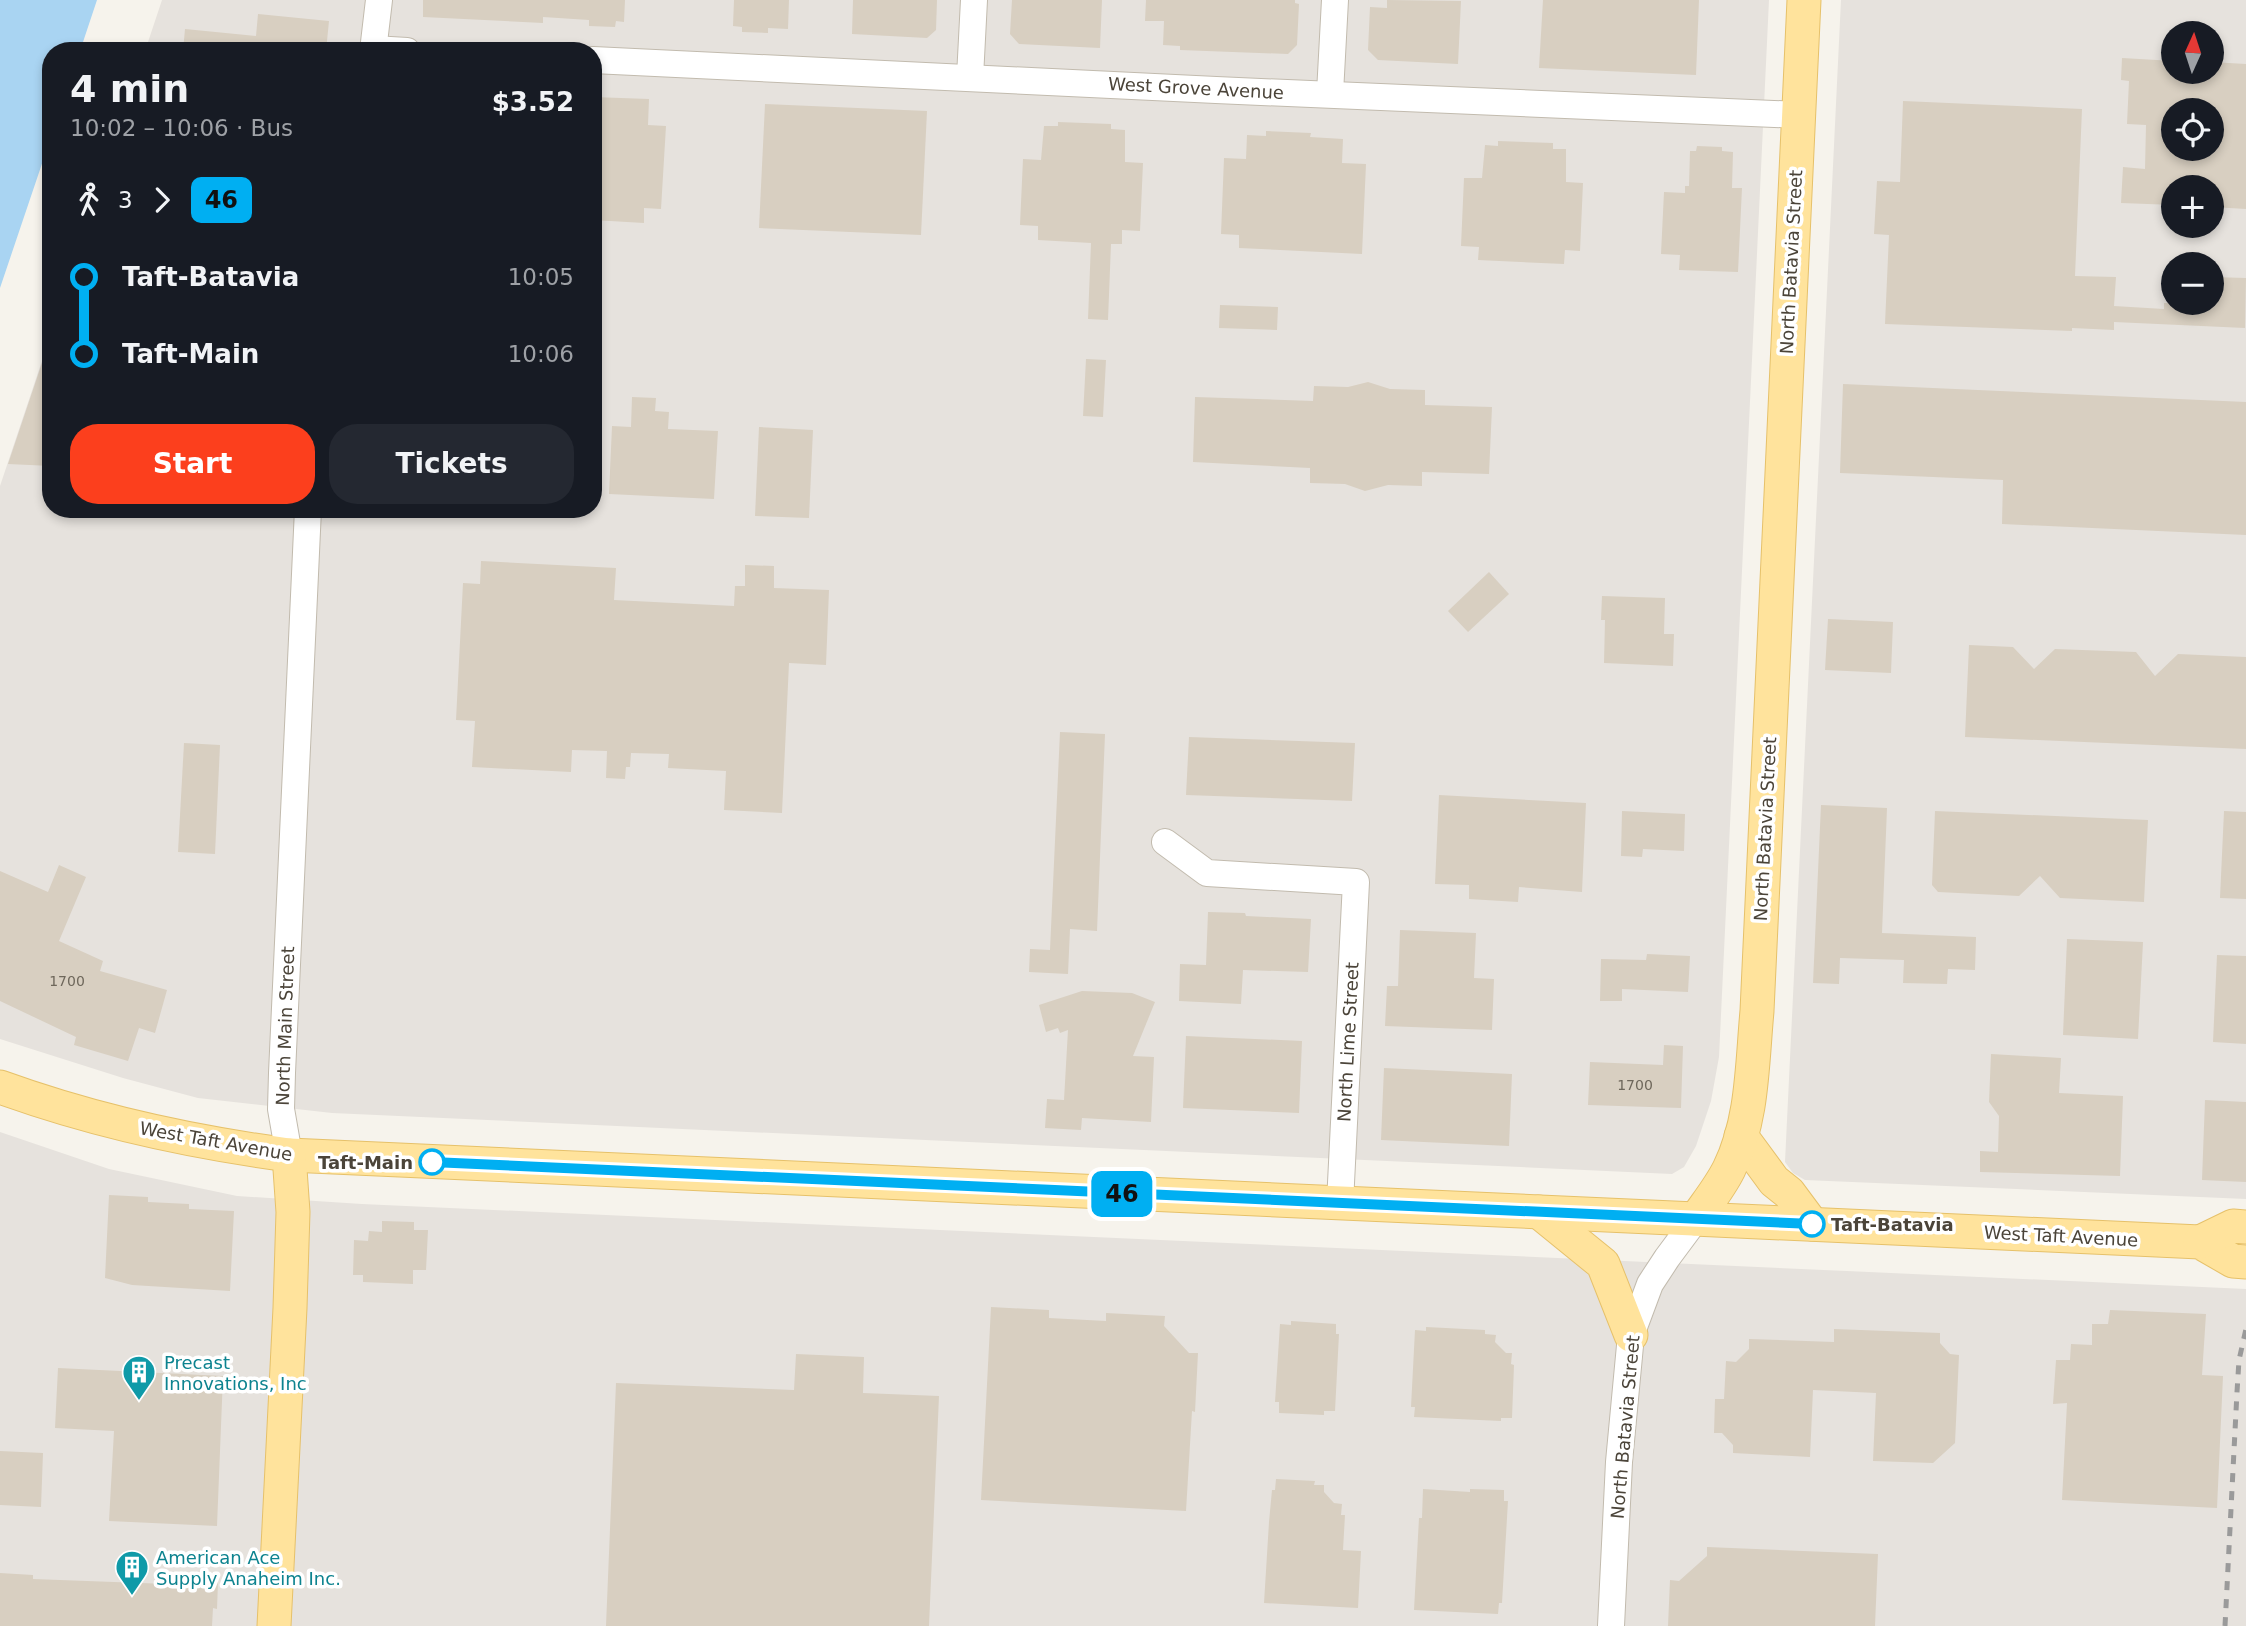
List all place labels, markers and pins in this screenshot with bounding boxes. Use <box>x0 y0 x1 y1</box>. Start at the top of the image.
marker: Taft-Main <box>419 1149 445 1175</box>
place label: Taft-Main <box>318 1152 413 1173</box>
marker: Taft-Batavia <box>1799 1211 1825 1237</box>
place label: Taft-Batavia <box>1831 1214 1954 1235</box>
place label: Precast Innovations, Inc <box>164 1352 307 1394</box>
building icon: Precast Innovations, Inc <box>120 1353 158 1402</box>
place label: American Ace Supply Anaheim Inc. <box>156 1547 341 1589</box>
building icon: American Ace Supply Anaheim Inc. <box>113 1548 151 1597</box>

